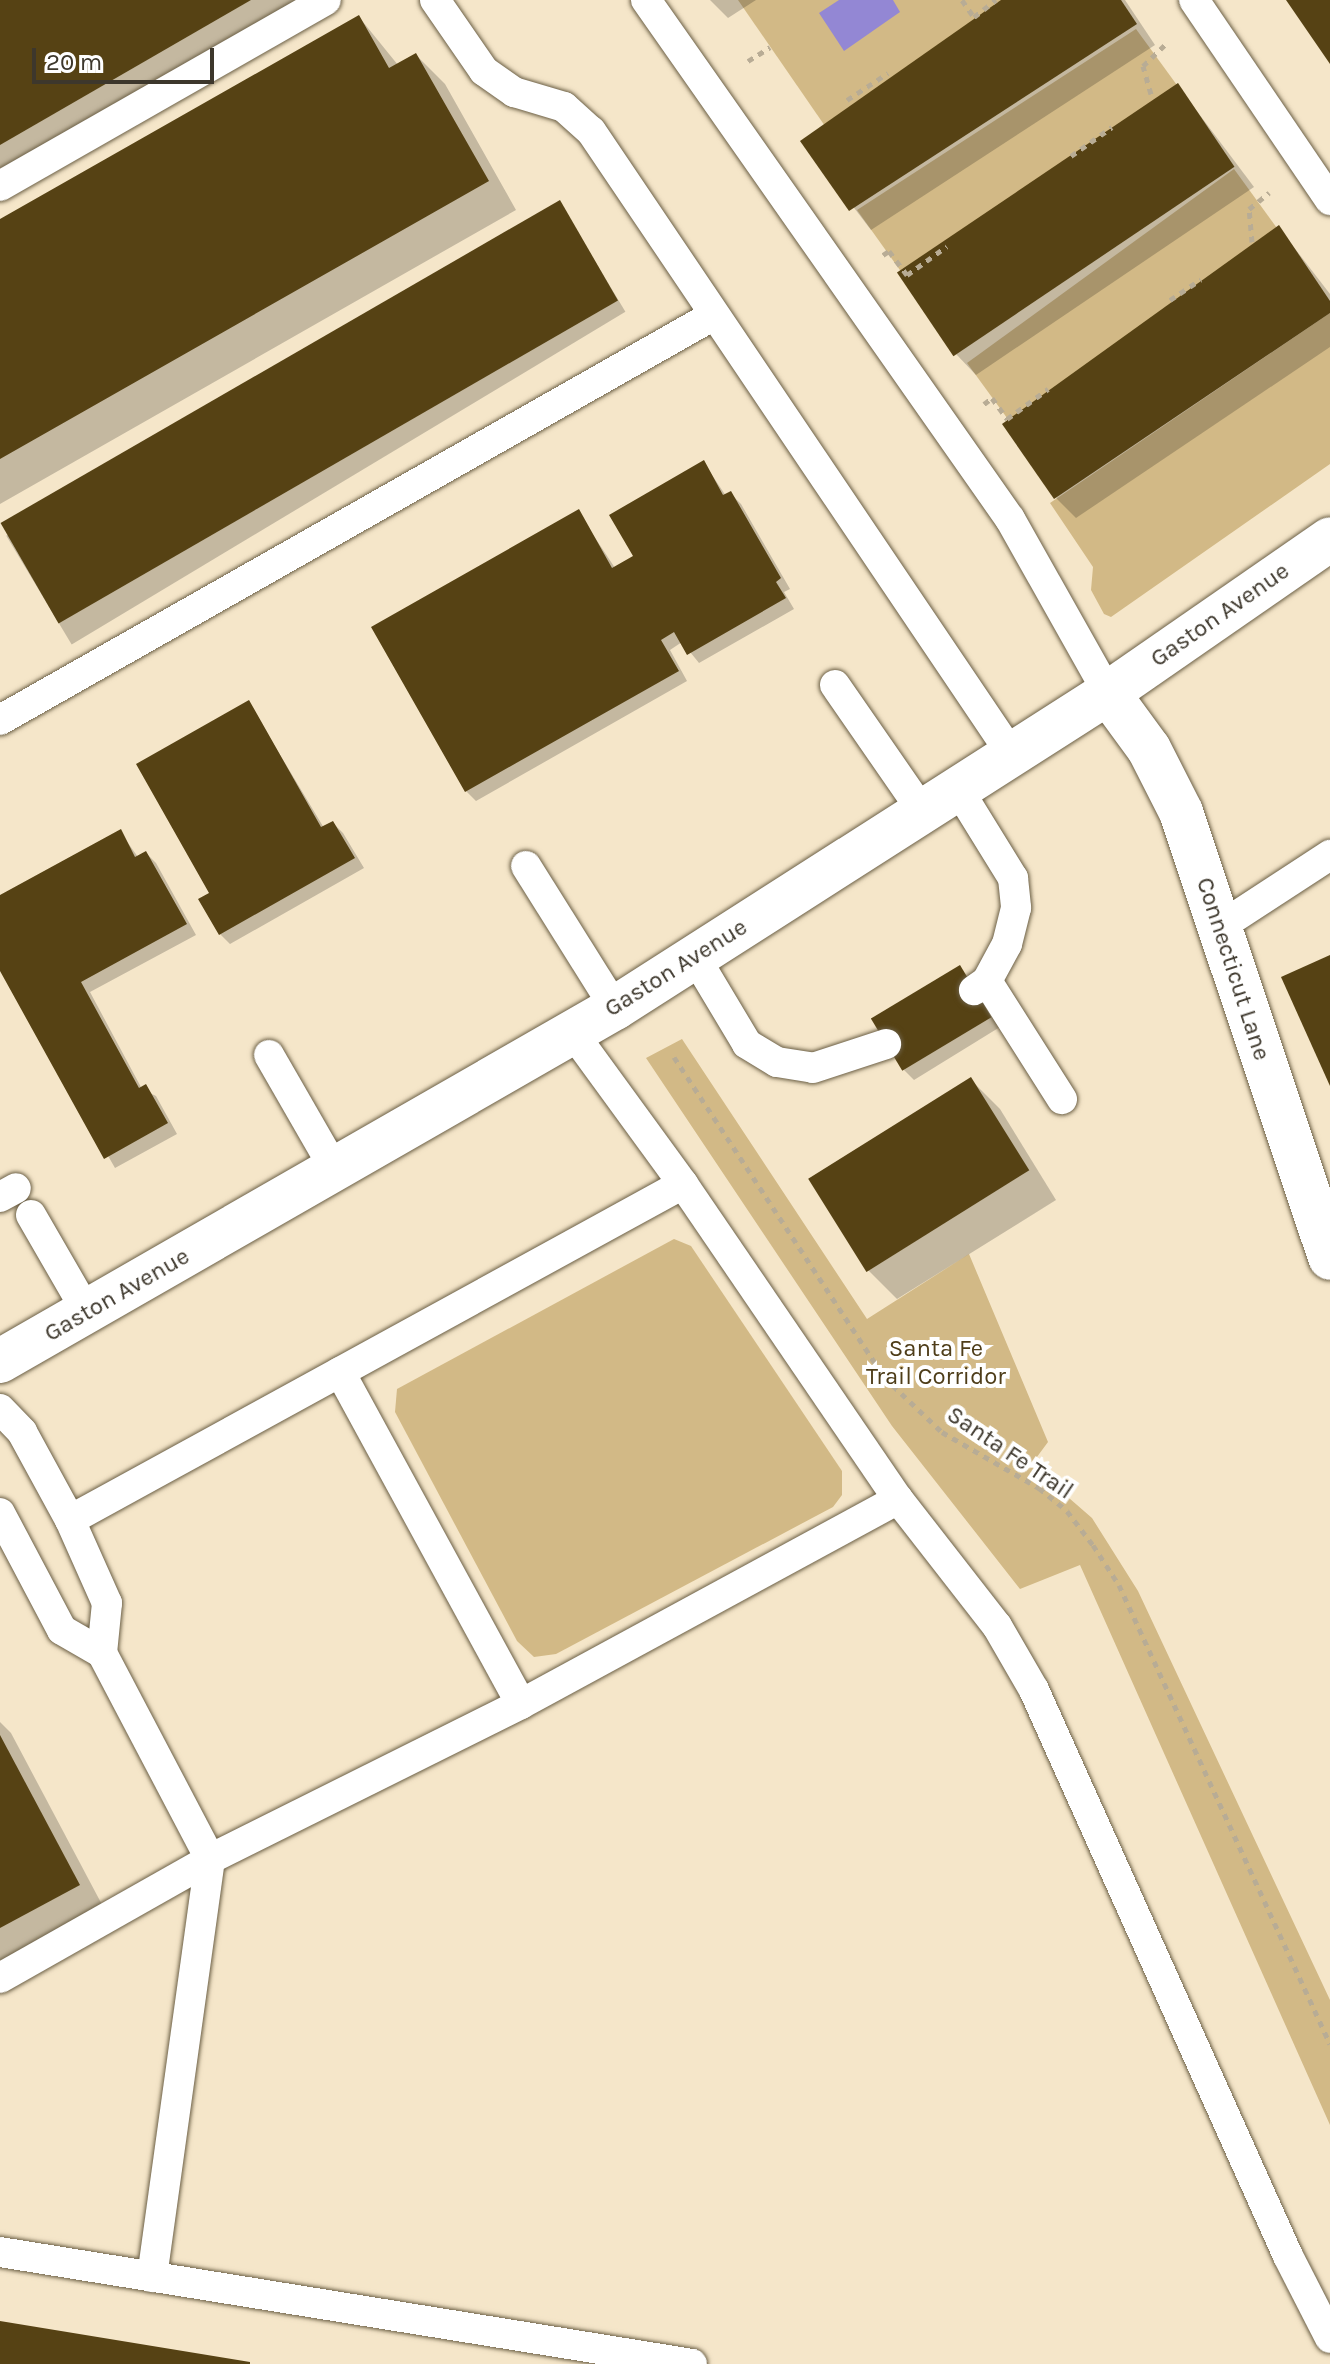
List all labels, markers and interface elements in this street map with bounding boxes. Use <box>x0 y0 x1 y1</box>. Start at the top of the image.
scale bar <box>36 32 218 82</box>
text: 20 m <box>46 48 102 76</box>
street label: Gaston Avenue <box>1145 557 1295 673</box>
street label: Connecticut Lane <box>1190 874 1276 1064</box>
street label: Gaston Avenue <box>599 913 753 1023</box>
street label: Gaston Avenue <box>39 1242 195 1348</box>
park label: Santa Fe Trail Corridor <box>866 1335 1006 1391</box>
street label: Santa Fe Trail <box>941 1400 1079 1506</box>

